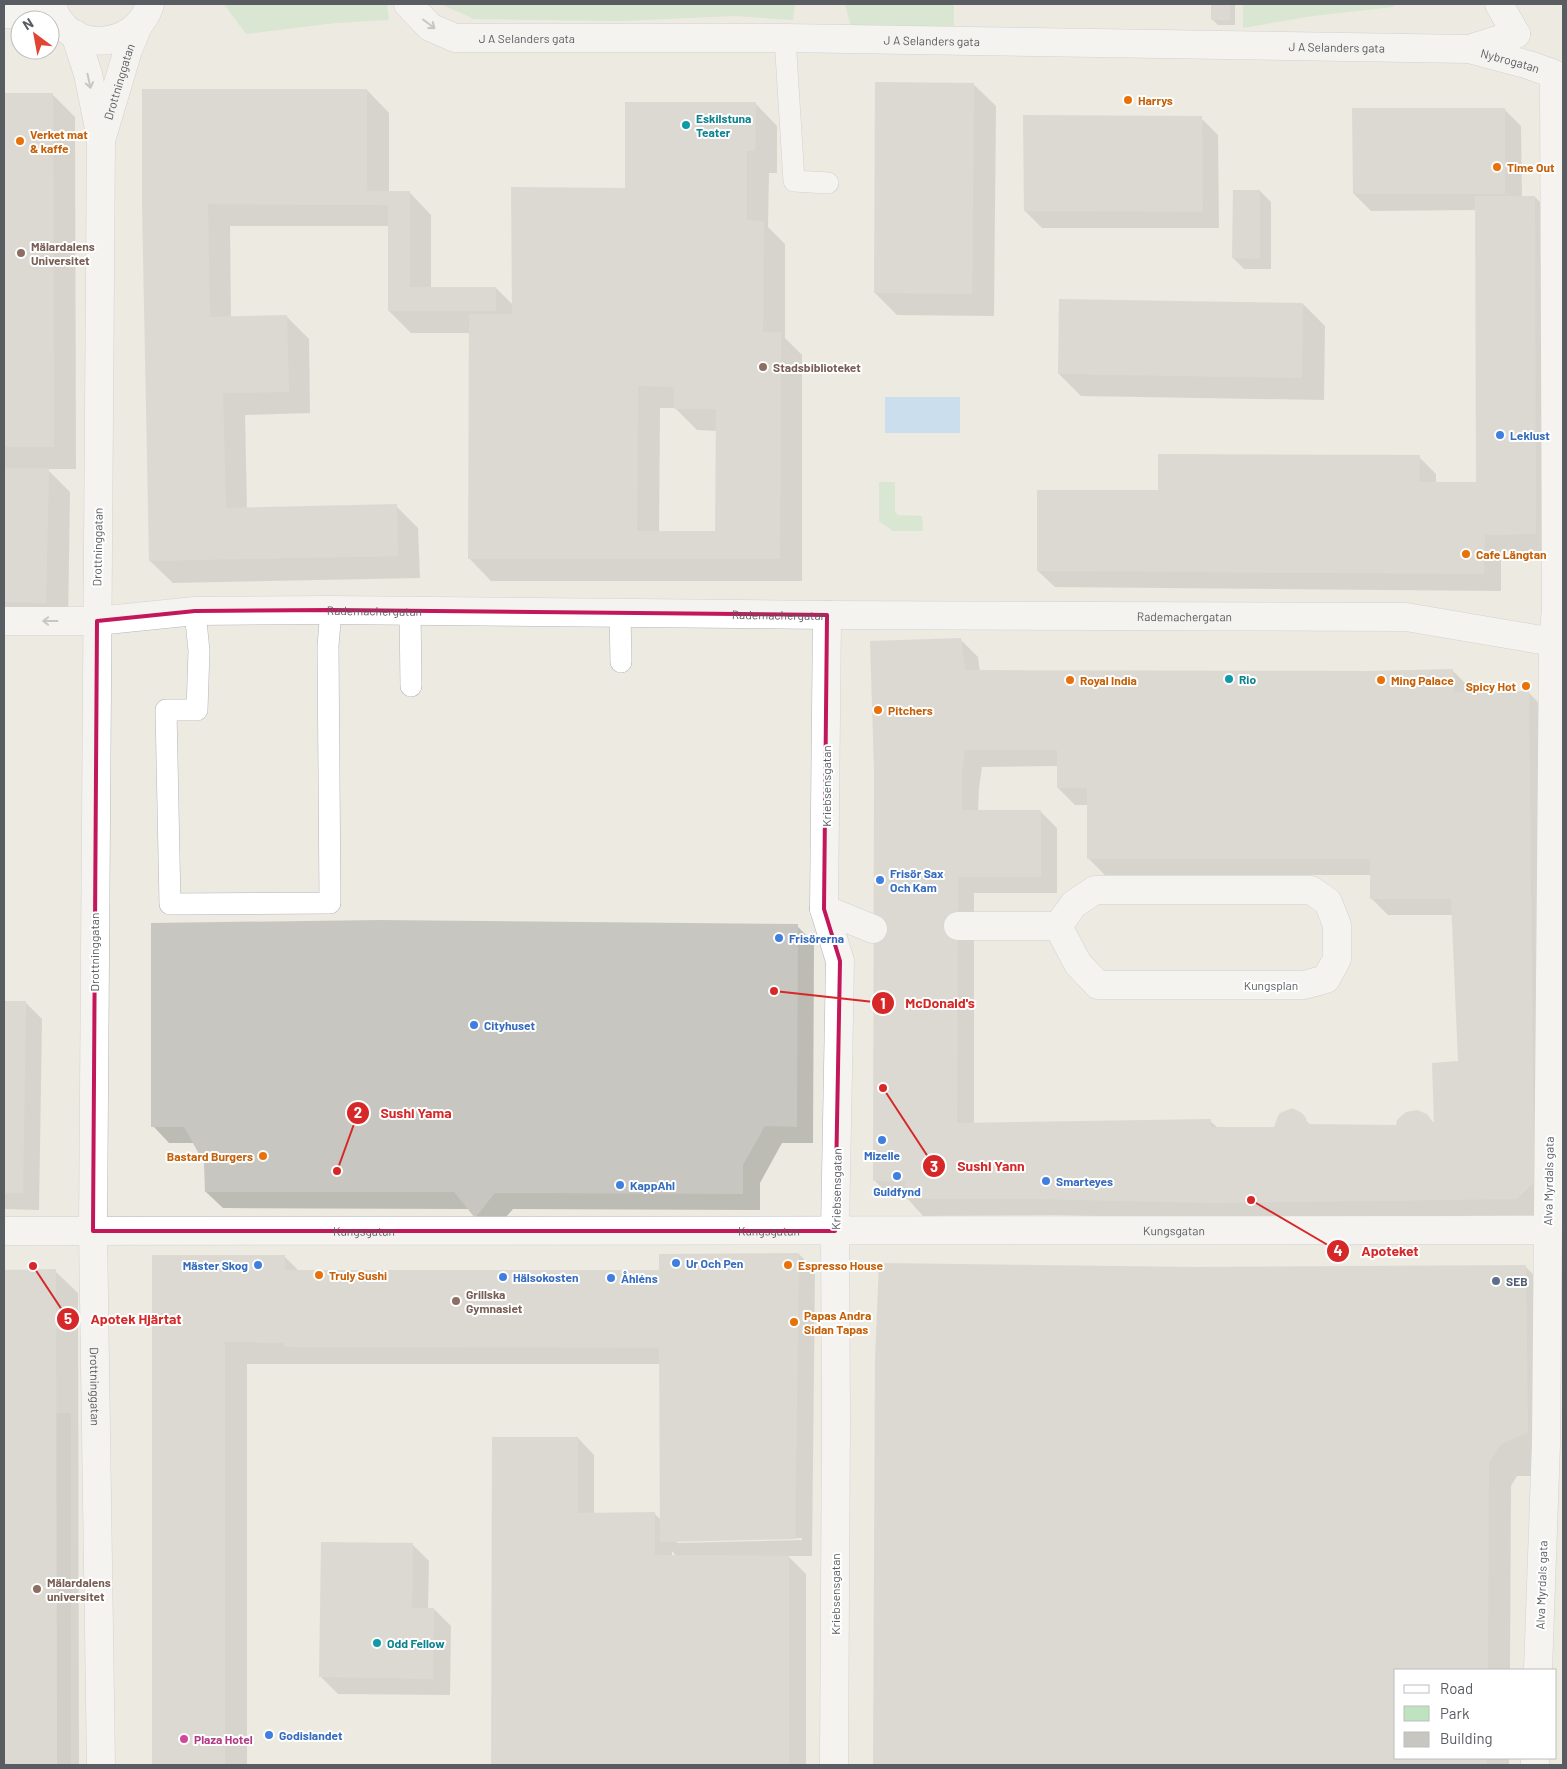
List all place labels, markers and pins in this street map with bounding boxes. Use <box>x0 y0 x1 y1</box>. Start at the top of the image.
place label: Harrys <box>1138 93 1173 107</box>
marker: Harrys <box>1122 94 1134 106</box>
place label: Eskilstuna Teater <box>696 111 751 139</box>
marker: Eskilstuna Teater <box>680 119 692 131</box>
place label: Verket mat & kaffe <box>30 127 88 155</box>
marker: Verket mat & kaffe <box>14 135 26 147</box>
place label: Time Out <box>1507 160 1555 174</box>
marker: Time Out <box>1491 161 1503 173</box>
place label: Mälardalens Universitet <box>31 239 95 267</box>
marker: Mälardalens Universitet <box>15 247 27 259</box>
place label: Stadsbiblioteket <box>773 360 861 374</box>
marker: Stadsbiblioteket <box>757 361 769 373</box>
place label: Leklust <box>1510 428 1550 442</box>
marker: Leklust <box>1494 429 1506 441</box>
place label: Cafe Längtan <box>1476 547 1547 561</box>
marker: Cafe Längtan <box>1460 548 1472 560</box>
place label: Rio <box>1239 672 1256 686</box>
place label: Royal India <box>1080 673 1137 687</box>
marker: Rio <box>1223 673 1235 685</box>
place label: Ming Palace <box>1391 673 1454 687</box>
marker: Royal India <box>1064 674 1076 686</box>
marker: Ming Palace <box>1375 674 1387 686</box>
place label: Spicy Hot <box>1466 679 1516 693</box>
marker: Spicy Hot <box>1520 680 1532 692</box>
place label: Pitchers <box>888 703 933 717</box>
marker: Pitchers <box>872 704 884 716</box>
place label: Frisör Sax Och Kam <box>890 866 944 894</box>
marker: Frisör Sax Och Kam <box>874 874 886 886</box>
place label: Frisörerna <box>789 931 844 945</box>
marker: Frisörerna <box>773 932 785 944</box>
callout: McDonald's <box>871 989 985 1018</box>
place label: Cityhuset <box>484 1018 536 1032</box>
marker: Cityhuset <box>468 1019 480 1031</box>
callout: Sushi Yama <box>346 1098 462 1127</box>
marker: Mizelle <box>876 1134 888 1146</box>
place label: Mizelle <box>864 1148 901 1162</box>
place label: Bastard Burgers <box>167 1149 253 1163</box>
marker: Bastard Burgers <box>257 1150 269 1162</box>
callout: Sushi Yann <box>922 1152 1034 1181</box>
marker: Guldfynd <box>891 1170 903 1182</box>
place label: Smarteyes <box>1056 1174 1113 1188</box>
marker: Smarteyes <box>1040 1175 1052 1187</box>
place label: KappAhl <box>630 1178 675 1192</box>
marker: KappAhl <box>614 1179 626 1191</box>
place label: Guldfynd <box>873 1184 921 1198</box>
callout: Apoteket <box>1326 1236 1428 1265</box>
place label: Ur Och Pen <box>686 1256 743 1270</box>
marker: Ur Och Pen <box>670 1257 682 1269</box>
place label: Mäster Skog <box>183 1258 248 1272</box>
place label: Espresso House <box>798 1258 884 1272</box>
marker: Mäster Skog <box>252 1259 264 1271</box>
marker: Espresso House <box>782 1259 794 1271</box>
place label: Truly Sushi <box>329 1268 387 1282</box>
marker: Truly Sushi <box>313 1269 325 1281</box>
place label: Hälsokosten <box>513 1270 579 1284</box>
marker: Hälsokosten <box>497 1271 509 1283</box>
place label: Åhléns <box>621 1271 658 1285</box>
marker: Åhléns <box>605 1272 617 1284</box>
place label: SEB <box>1506 1274 1528 1288</box>
marker: SEB <box>1490 1275 1502 1287</box>
place label: Grillska Gymnasiet <box>466 1287 523 1315</box>
marker: Grillska Gymnasiet <box>450 1295 462 1307</box>
callout: Apotek Hjärtat <box>56 1304 192 1333</box>
place label: Papas Andra Sidan Tapas <box>804 1308 871 1336</box>
marker: Papas Andra Sidan Tapas <box>788 1316 800 1328</box>
place label: Mälardalens universitet <box>47 1575 111 1603</box>
marker: Mälardalens universitet <box>31 1583 43 1595</box>
place label: Odd Fellow <box>387 1636 445 1650</box>
marker: Odd Fellow <box>371 1637 383 1649</box>
place label: Godislandet <box>279 1728 343 1742</box>
marker: Godislandet <box>263 1729 275 1741</box>
place label: Plaza Hotel <box>194 1732 253 1746</box>
marker: Plaza Hotel <box>178 1733 190 1745</box>

